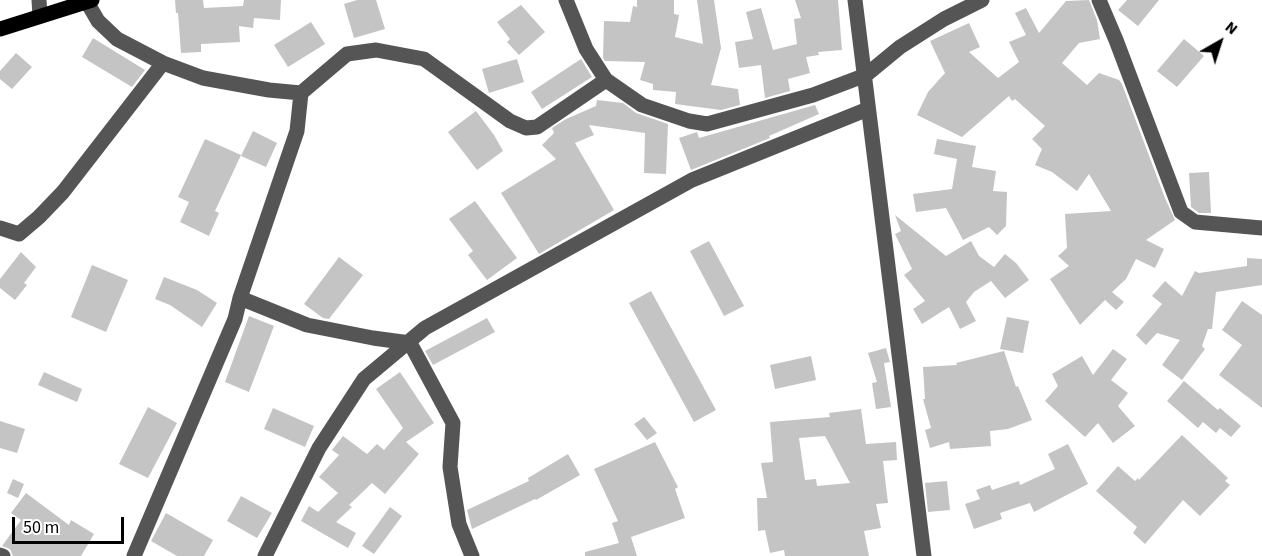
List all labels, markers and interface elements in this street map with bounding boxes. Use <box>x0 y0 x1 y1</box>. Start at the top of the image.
north arrow <box>1190 12 1250 72</box>
text: N <box>1220 16 1242 40</box>
scale bar <box>15 505 128 543</box>
text: 50 m <box>23 515 59 540</box>

